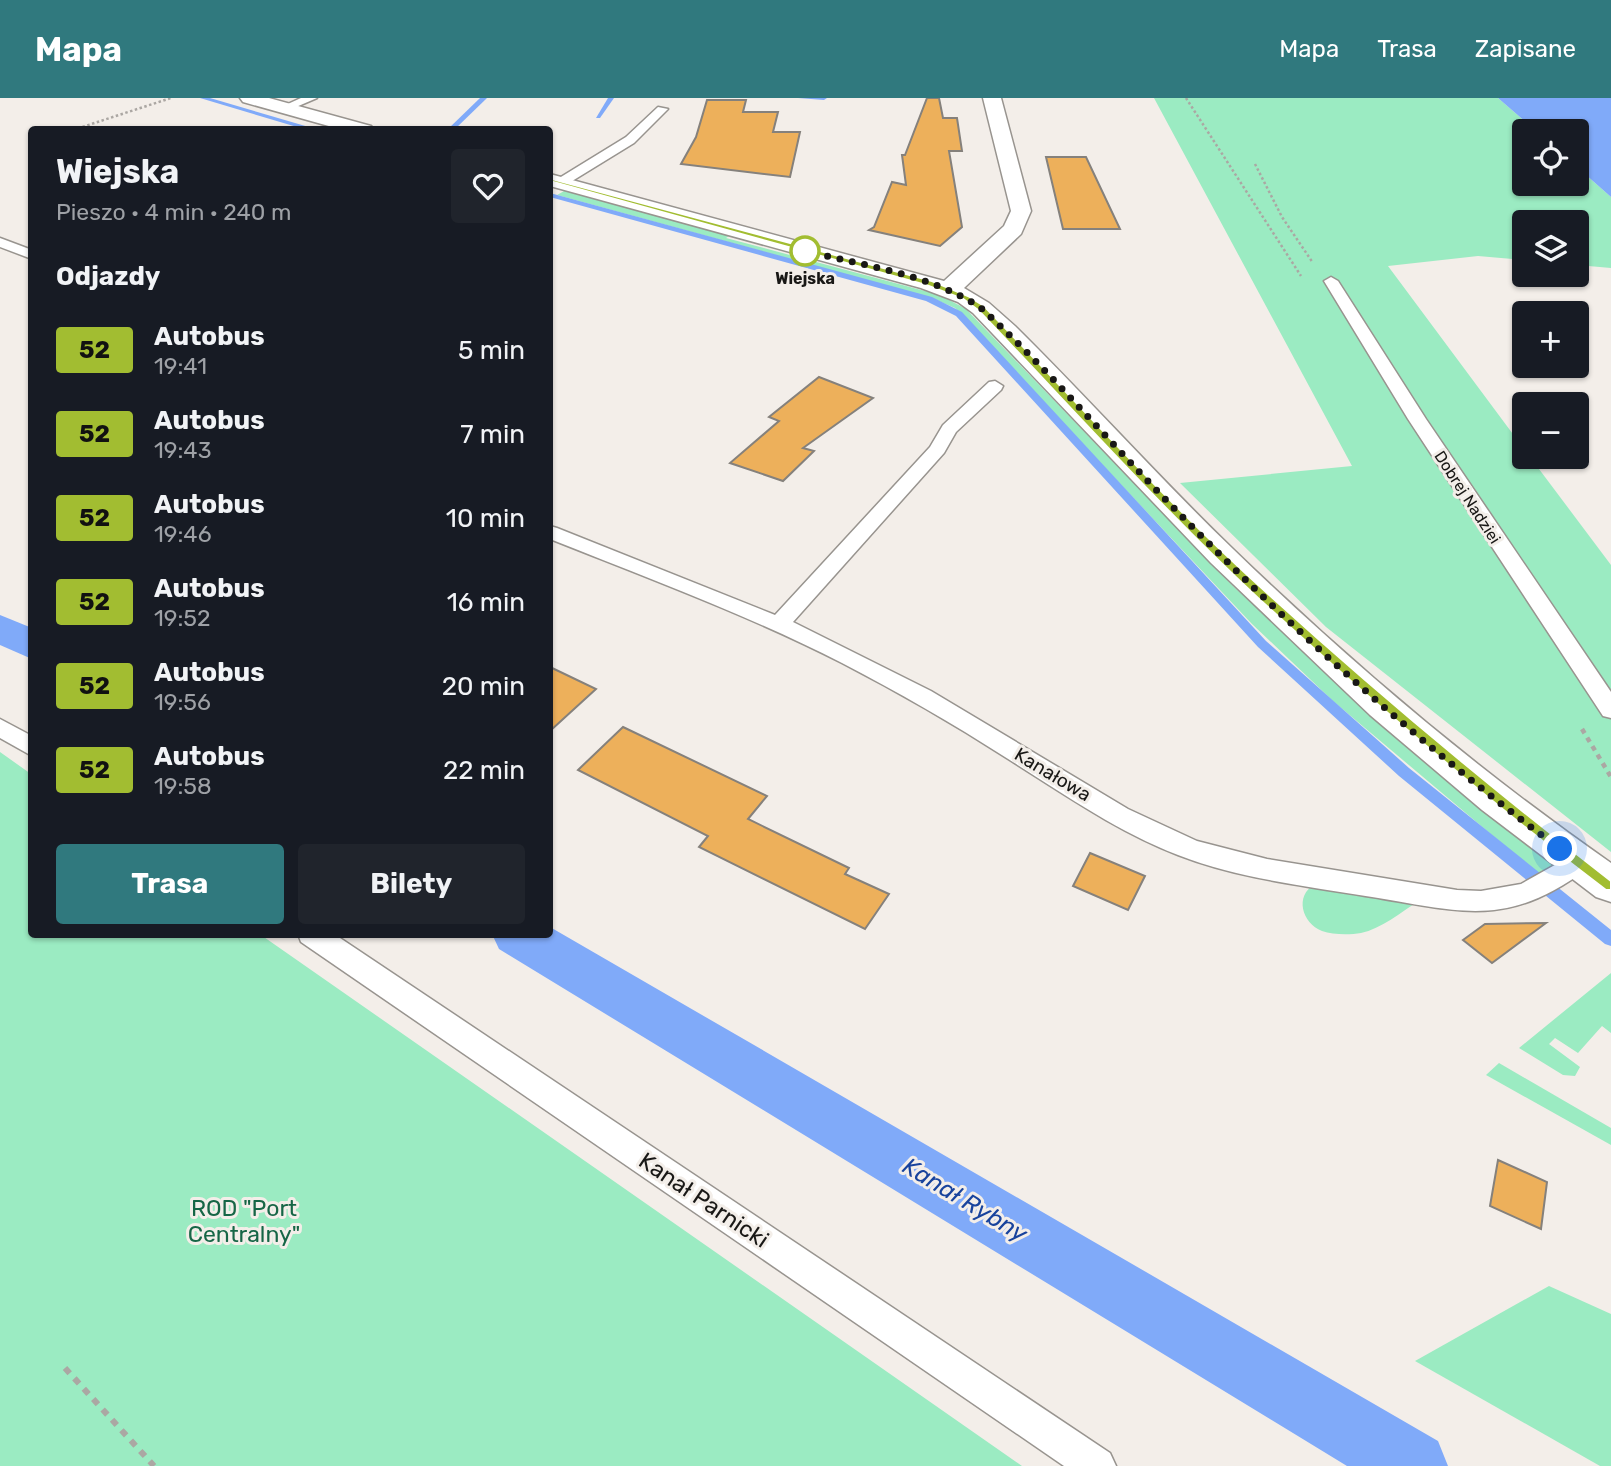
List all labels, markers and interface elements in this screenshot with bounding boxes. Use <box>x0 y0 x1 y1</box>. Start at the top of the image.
text: Mapa <box>35 30 122 69</box>
text: Mapa <box>1279 35 1339 63</box>
text: Trasa <box>1377 35 1437 63</box>
text: Zapisane <box>1475 35 1576 63</box>
map controls <box>1512 119 1589 469</box>
button: locate <box>1512 119 1589 196</box>
button: heart <box>451 149 525 223</box>
text: Wiejska <box>56 152 179 191</box>
text: Pieszo · 4 min · 240 m <box>56 198 292 226</box>
button: layers <box>1512 210 1589 287</box>
marker: Wiejska <box>790 236 820 266</box>
text: Odjazdy <box>56 261 160 292</box>
place label: Wiejska <box>775 269 835 288</box>
button: + <box>1512 301 1589 378</box>
text: Autobus <box>154 321 265 352</box>
text: 5 min <box>458 335 525 366</box>
text: 52 <box>79 336 110 364</box>
text: 19:41 <box>154 352 207 380</box>
button: − <box>1512 392 1589 469</box>
text: Autobus <box>154 405 265 436</box>
text: 7 min <box>460 419 525 450</box>
text: 52 <box>79 420 110 448</box>
text: 19:43 <box>154 436 211 464</box>
street label: Dobrej Nadziei <box>1430 447 1505 547</box>
text: Autobus <box>154 489 265 520</box>
text: 10 min <box>446 503 525 534</box>
text: 52 <box>79 504 110 532</box>
text: 19:46 <box>154 520 212 548</box>
text: Autobus <box>154 573 265 604</box>
text: 16 min <box>447 587 525 618</box>
text: 52 <box>79 588 110 616</box>
text: 19:52 <box>154 604 211 632</box>
text: Autobus <box>154 657 265 688</box>
text: 20 min <box>442 671 525 702</box>
text: 52 <box>79 672 110 700</box>
text: 19:56 <box>154 688 211 716</box>
text: Autobus <box>154 741 265 772</box>
street label: Kanałowa <box>1010 743 1095 806</box>
text: 22 min <box>443 755 525 786</box>
text: 52 <box>79 756 110 784</box>
text: 19:58 <box>154 772 212 800</box>
your location <box>1542 831 1577 866</box>
button: Trasa <box>56 844 284 924</box>
button: Bilety <box>298 844 525 924</box>
street label: Kanał Parnicki <box>634 1146 774 1254</box>
water label: Kanał Rybny <box>898 1152 1033 1248</box>
park label: ROD "Port Centralny" <box>188 1194 300 1248</box>

